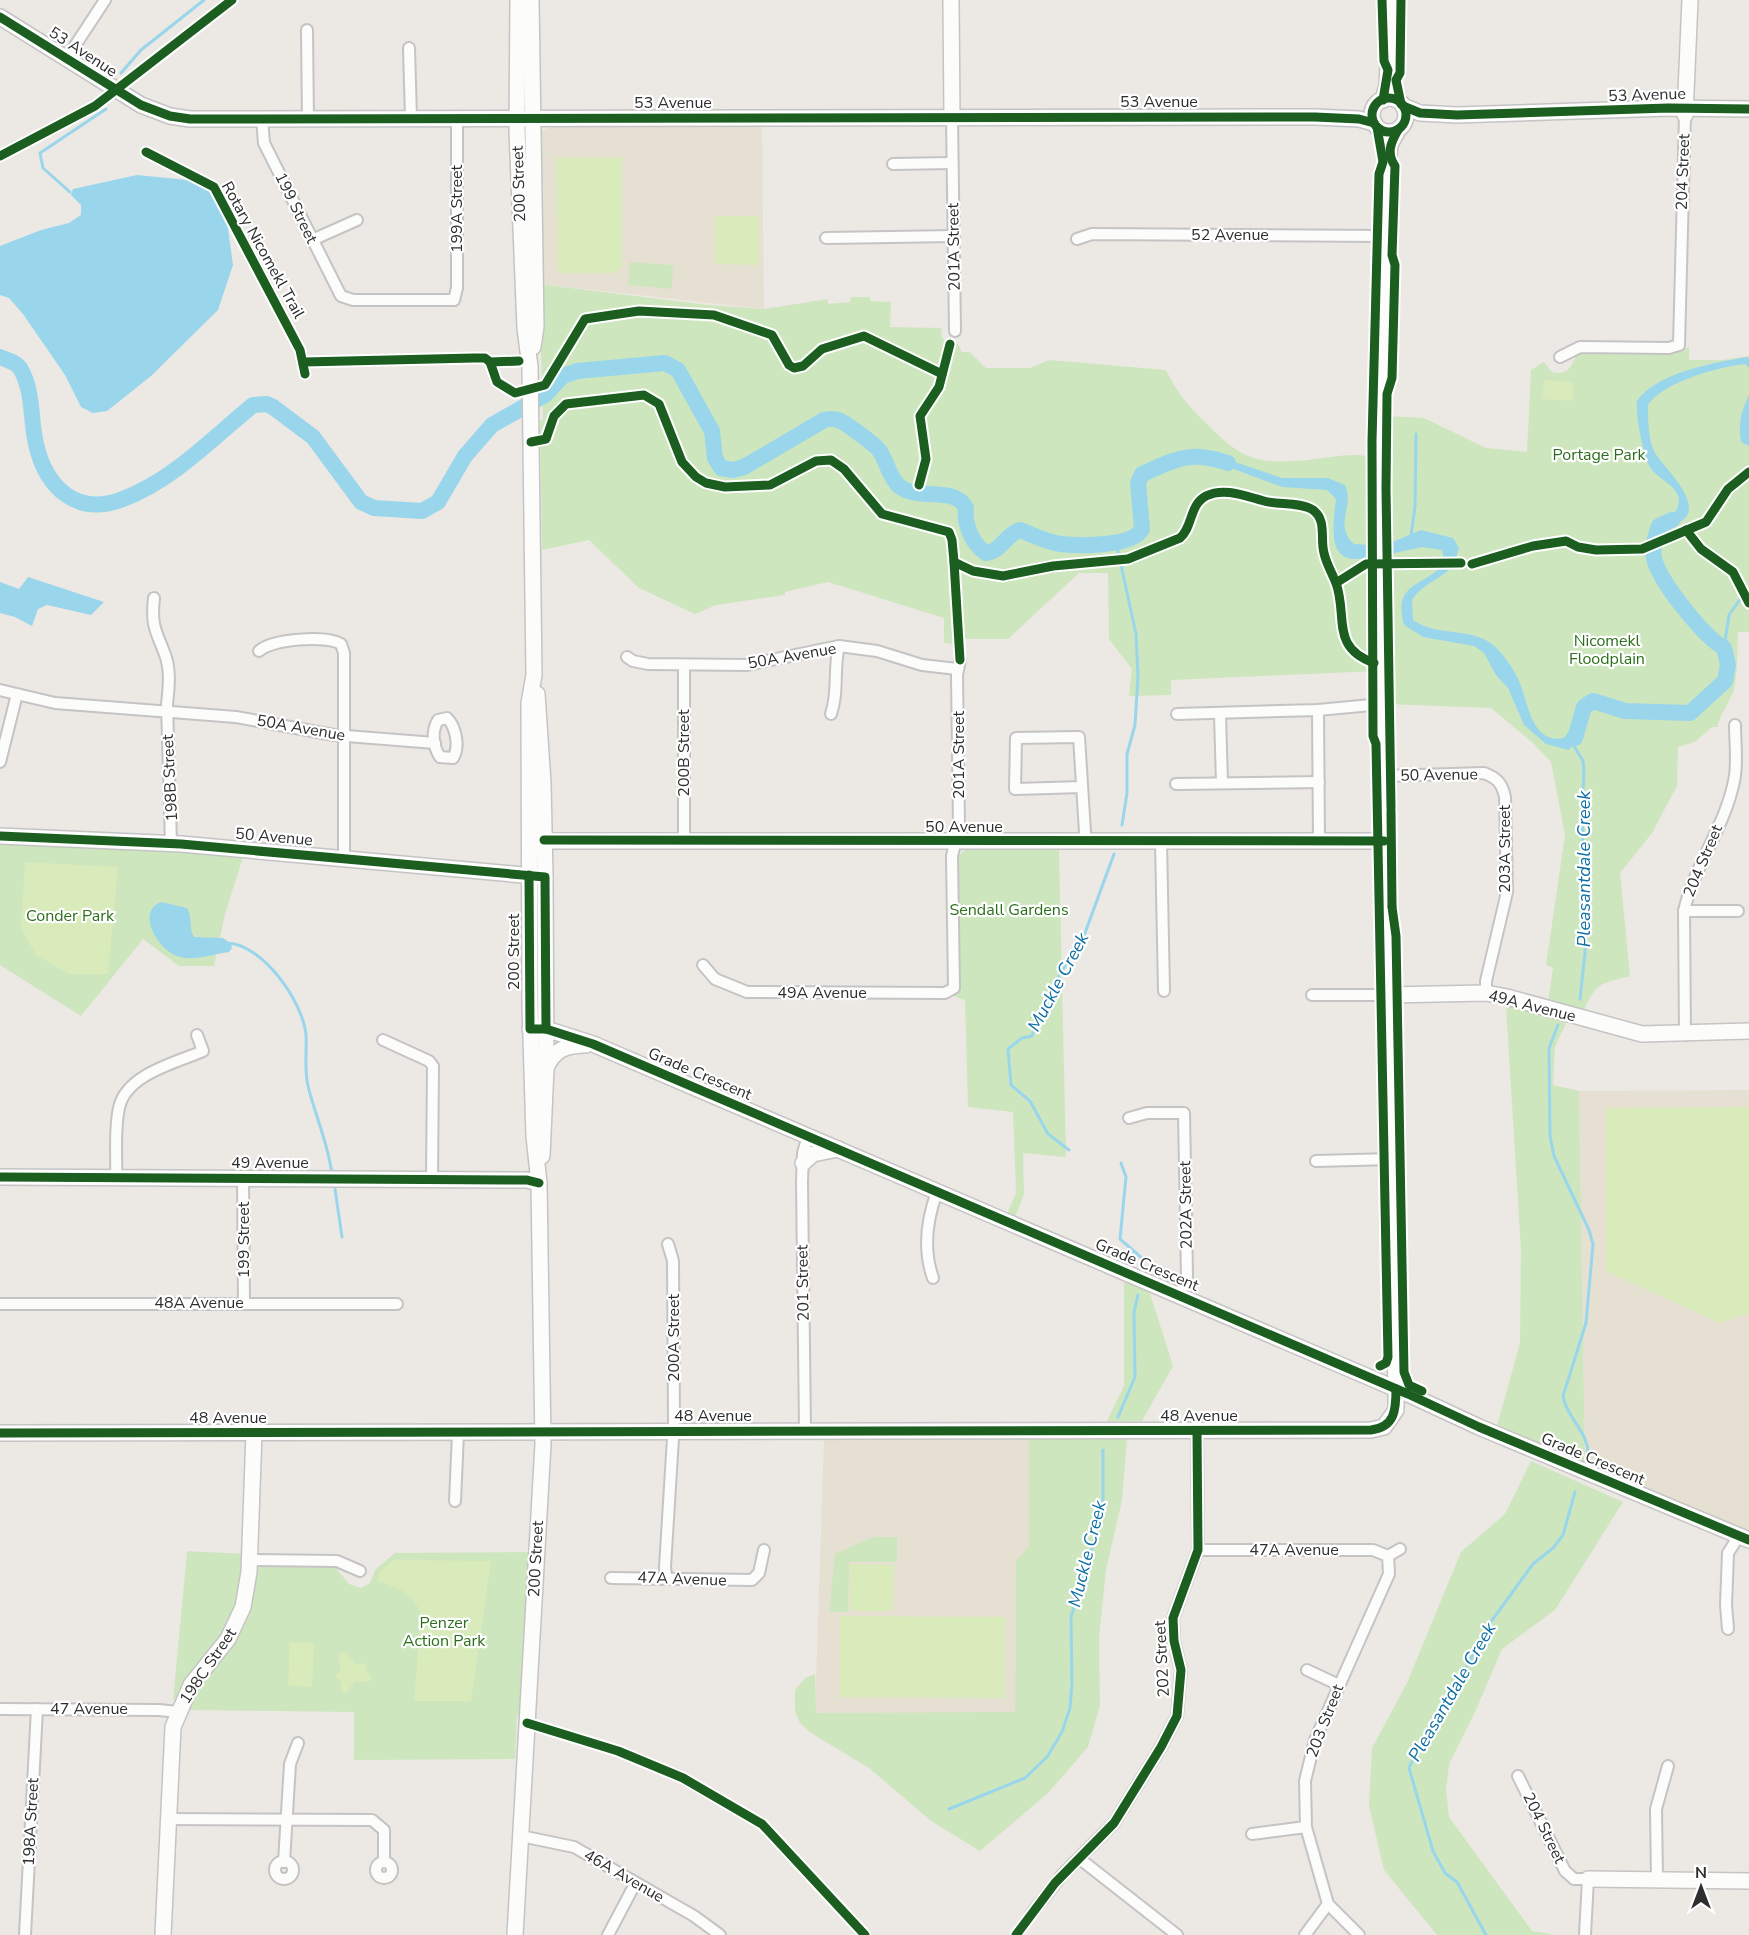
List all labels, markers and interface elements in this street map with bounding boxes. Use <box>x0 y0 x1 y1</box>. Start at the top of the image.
street label: 53 Avenue <box>44 22 122 82</box>
street label: 53 Avenue <box>1608 83 1686 107</box>
street label: 53 Avenue <box>1120 91 1198 113</box>
street label: 53 Avenue <box>634 92 712 114</box>
street label: 204 Street <box>1671 133 1695 211</box>
street label: 200 Street <box>507 145 531 223</box>
street label: 199A Street <box>446 164 468 253</box>
street label: 199 Street <box>269 169 323 248</box>
street label: Rotary Nicomekl Trail <box>216 177 310 323</box>
street label: 201A Street <box>942 202 966 291</box>
street label: 52 Avenue <box>1191 224 1269 246</box>
park label: Portage Park <box>1553 444 1646 466</box>
park label: Nicomekl Floodplain <box>1569 630 1645 670</box>
street label: 50A Avenue <box>746 637 838 675</box>
street label: 50A Avenue <box>255 709 347 747</box>
street label: 200B Street <box>673 709 695 797</box>
street label: 201A Street <box>948 710 970 799</box>
street label: 198B Street <box>157 733 183 822</box>
street label: 50 Avenue <box>1400 763 1478 787</box>
water label: Pleasantdale Creek <box>1572 790 1596 947</box>
street label: 203A Street <box>1494 804 1516 893</box>
street label: 50 Avenue <box>925 816 1003 838</box>
street label: 204 Street <box>1678 821 1728 901</box>
street label: 50 Avenue <box>234 823 314 851</box>
park label: Sendall Gardens <box>949 899 1069 921</box>
park label: Conder Park <box>26 905 115 927</box>
street label: 200 Street <box>503 913 525 990</box>
water label: Muckle Creek <box>1022 927 1095 1036</box>
street label: 49A Avenue <box>777 982 867 1004</box>
street label: 49A Avenue <box>1486 985 1578 1027</box>
street label: Grade Crescent <box>645 1042 756 1106</box>
street label: 49 Avenue <box>231 1152 309 1174</box>
street label: 202A Street <box>1174 1160 1198 1249</box>
street label: 199 Street <box>233 1201 255 1278</box>
street label: Grade Crescent <box>1092 1233 1203 1297</box>
street label: 201 Street <box>791 1244 815 1321</box>
street label: 48A Avenue <box>154 1292 244 1314</box>
street label: 200A Street <box>663 1293 685 1382</box>
street label: 48 Avenue <box>674 1405 752 1427</box>
street label: 48 Avenue <box>1160 1405 1238 1427</box>
street label: 48 Avenue <box>189 1407 267 1429</box>
street label: Grade Crescent <box>1538 1427 1649 1491</box>
water label: Muckle Creek <box>1062 1497 1112 1610</box>
street label: 200 Street <box>523 1520 549 1598</box>
street label: 47A Avenue <box>1249 1539 1339 1561</box>
street label: 47A Avenue <box>637 1566 727 1592</box>
park label: Penzer Action Park <box>403 1612 486 1652</box>
water label: Pleasantdale Creek <box>1402 1617 1502 1766</box>
street label: 202 Street <box>1149 1620 1175 1698</box>
street label: 198C Street <box>174 1623 242 1708</box>
street label: 203 Street <box>1301 1681 1349 1761</box>
street label: 47 Avenue <box>50 1698 128 1720</box>
street label: 198A Street <box>18 1777 44 1867</box>
street label: 204 Street <box>1517 1789 1571 1868</box>
street label: 46A Avenue <box>580 1844 668 1908</box>
north arrow <box>1671 1857 1731 1917</box>
text: N <box>1695 1862 1707 1884</box>

